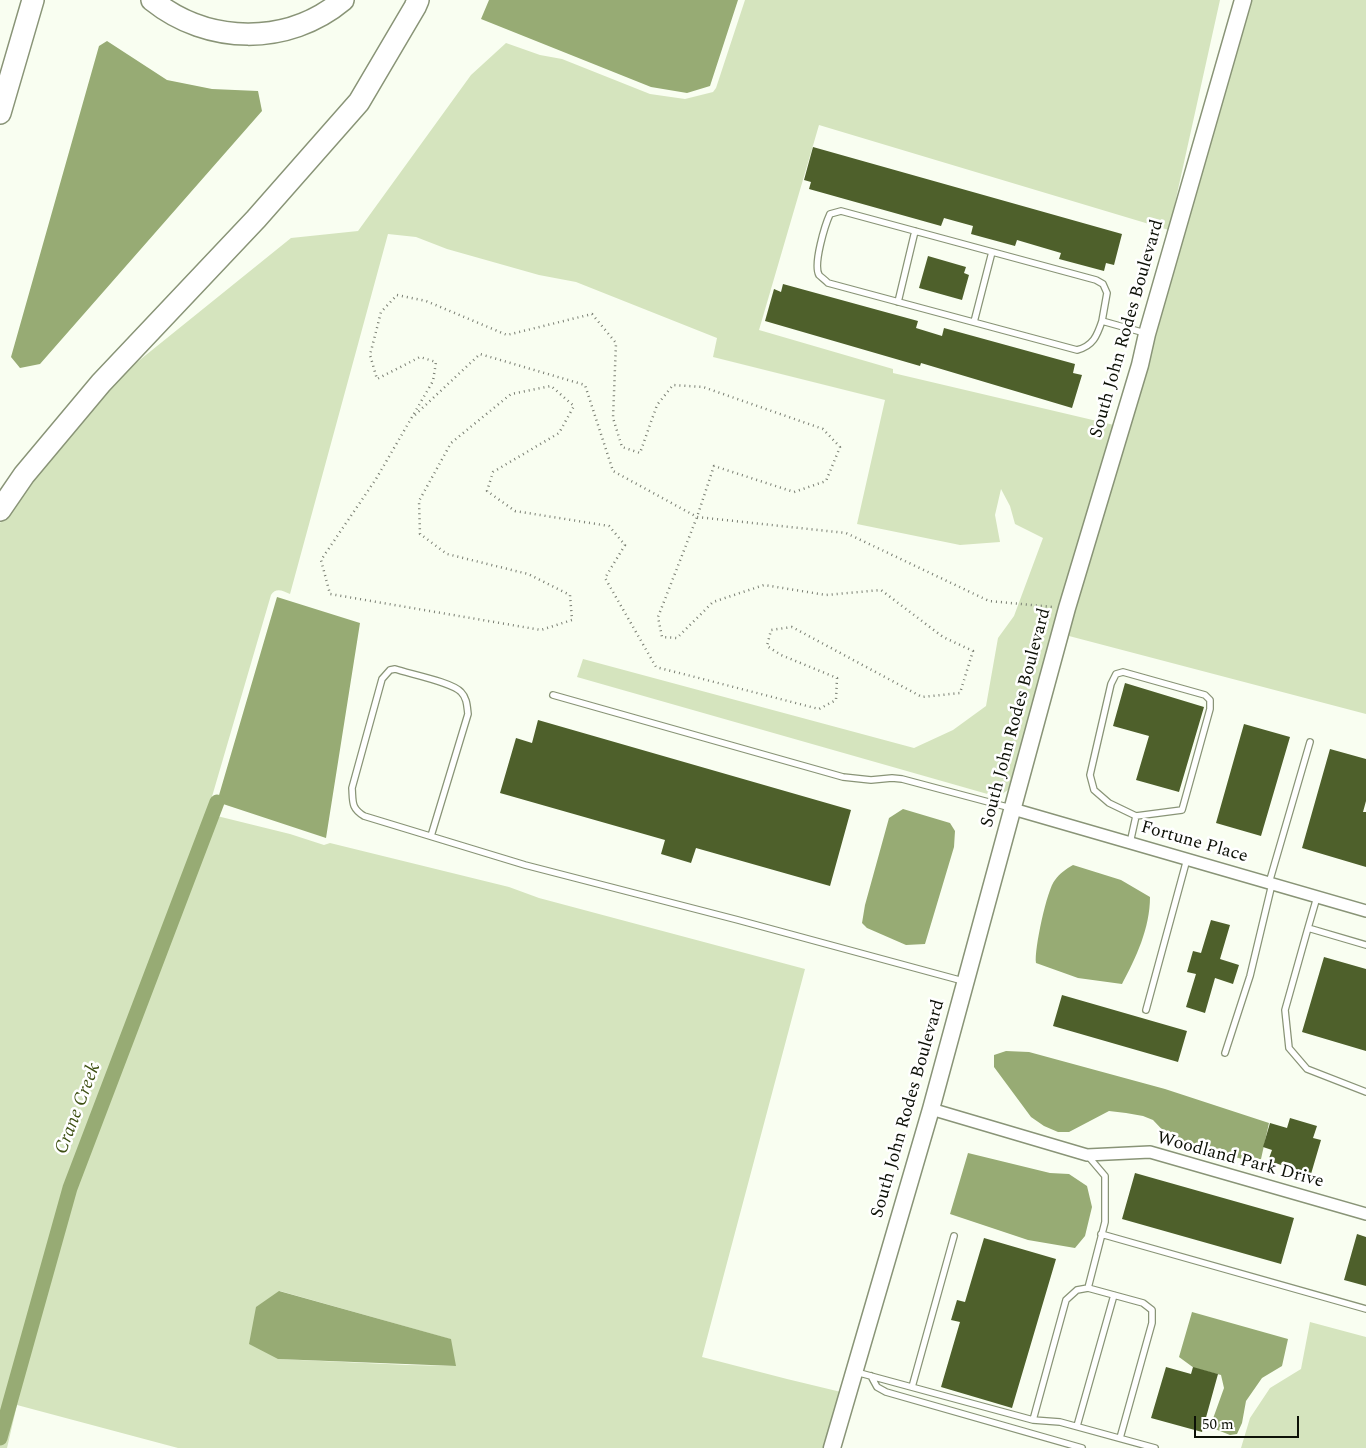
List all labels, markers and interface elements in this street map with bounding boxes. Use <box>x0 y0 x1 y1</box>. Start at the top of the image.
street label: South John Rodes Boulevard <box>1086 217 1170 441</box>
street label: South John Rodes Boulevard <box>977 606 1057 830</box>
street label: Fortune Place <box>1138 817 1250 869</box>
street label: South John Rodes Boulevard <box>867 997 951 1221</box>
water label: Crane Creek <box>51 1060 107 1158</box>
street label: Woodland Park Drive <box>1154 1128 1326 1194</box>
scale bar <box>1196 1406 1301 1438</box>
text: 50 m <box>1202 1413 1234 1436</box>

